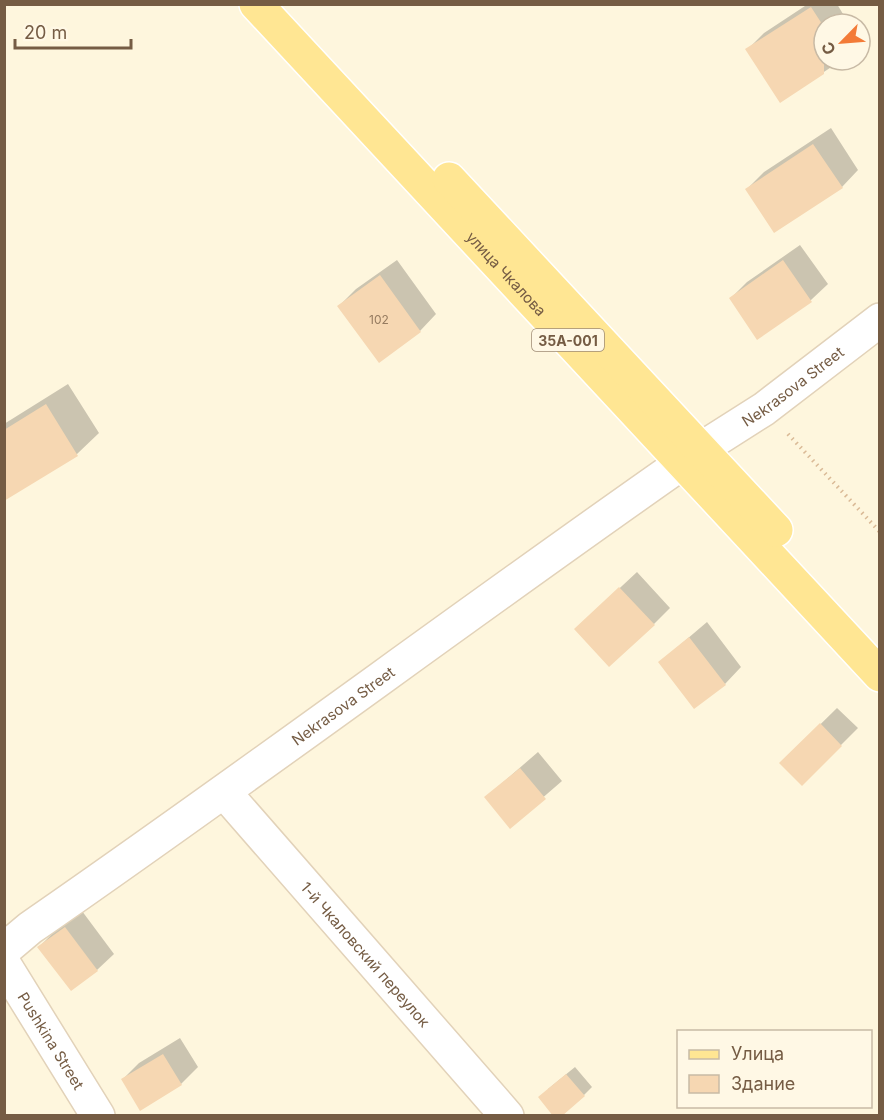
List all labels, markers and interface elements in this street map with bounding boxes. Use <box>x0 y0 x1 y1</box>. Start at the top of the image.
scale bar <box>15 12 130 50</box>
north arrow <box>812 12 872 72</box>
text: 20 m <box>24 22 67 43</box>
text: С <box>817 39 840 58</box>
street label: улица Чкалова <box>463 227 551 320</box>
house number: 102 <box>369 312 389 327</box>
road number: 35А-001 <box>532 329 604 351</box>
street label: Nekrasova Street <box>738 342 847 430</box>
street label: Nekrasova Street <box>288 662 398 749</box>
street label: 1-й Чкаловский переулок <box>297 878 434 1031</box>
street label: Pushkina Street <box>14 988 89 1093</box>
legend <box>677 1030 872 1108</box>
text: Улица <box>731 1043 784 1064</box>
text: Здание <box>731 1073 795 1094</box>

